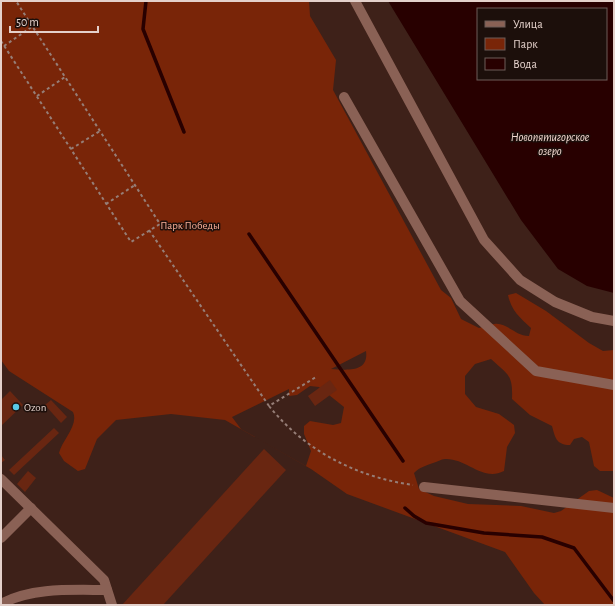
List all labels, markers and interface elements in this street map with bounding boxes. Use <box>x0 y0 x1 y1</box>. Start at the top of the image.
scale bar <box>10 8 98 34</box>
legend <box>477 8 607 80</box>
text: 50 m <box>16 16 39 28</box>
text: Улица <box>513 18 543 30</box>
text: Парк <box>513 38 538 50</box>
text: Вода <box>513 58 537 70</box>
water label: Новопятигорское озеро <box>511 131 590 158</box>
park label: Парк Победы <box>160 220 220 231</box>
marker: Ozon <box>11 402 21 412</box>
place label: Ozon <box>24 402 46 413</box>

